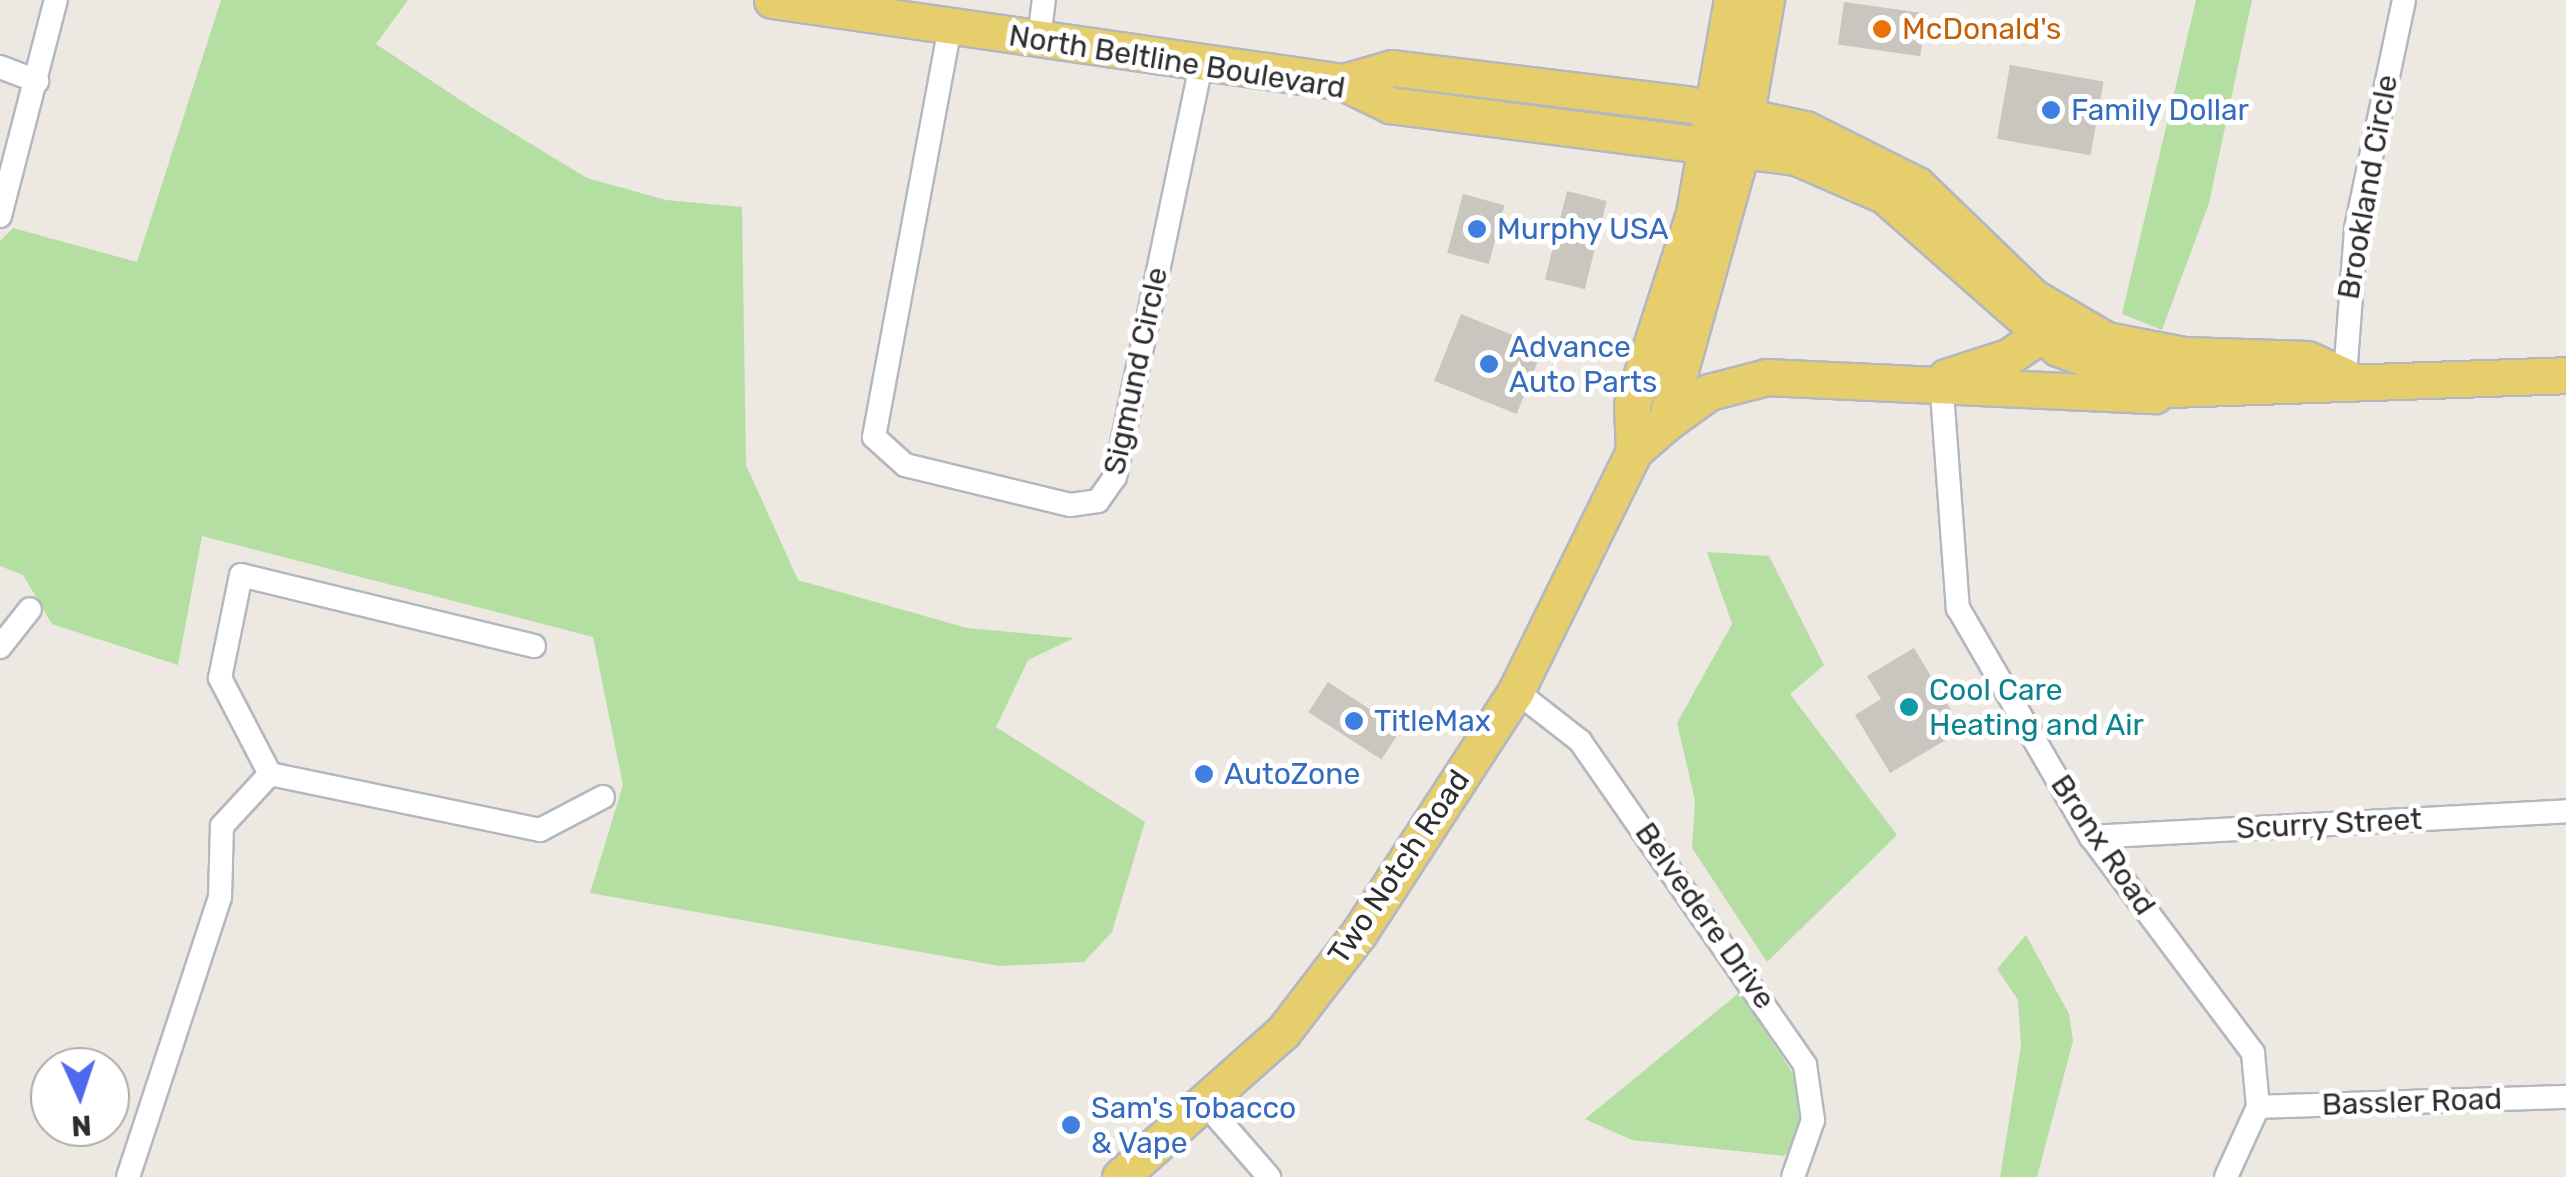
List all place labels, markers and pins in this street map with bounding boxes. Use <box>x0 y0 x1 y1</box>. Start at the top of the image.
place label: McDonald's <box>1902 11 2061 47</box>
marker: McDonald's <box>1871 18 1893 40</box>
place label: Family Dollar <box>2071 92 2250 128</box>
marker: Family Dollar <box>2040 99 2062 121</box>
place label: Murphy USA <box>1497 211 1669 247</box>
marker: Murphy USA <box>1466 218 1488 240</box>
place label: Advance Auto Parts <box>1509 329 1657 400</box>
marker: Advance Auto Parts <box>1478 353 1500 375</box>
place label: Cool Care Heating and Air <box>1929 672 2145 742</box>
marker: Cool Care Heating and Air <box>1898 696 1920 718</box>
place label: TitleMax <box>1374 703 1491 739</box>
marker: TitleMax <box>1343 710 1365 732</box>
place label: AutoZone <box>1224 756 1360 792</box>
marker: AutoZone <box>1193 763 1215 785</box>
place label: Sam's Tobacco & Vape <box>1091 1090 1297 1160</box>
marker: Sam's Tobacco & Vape <box>1060 1114 1082 1136</box>

